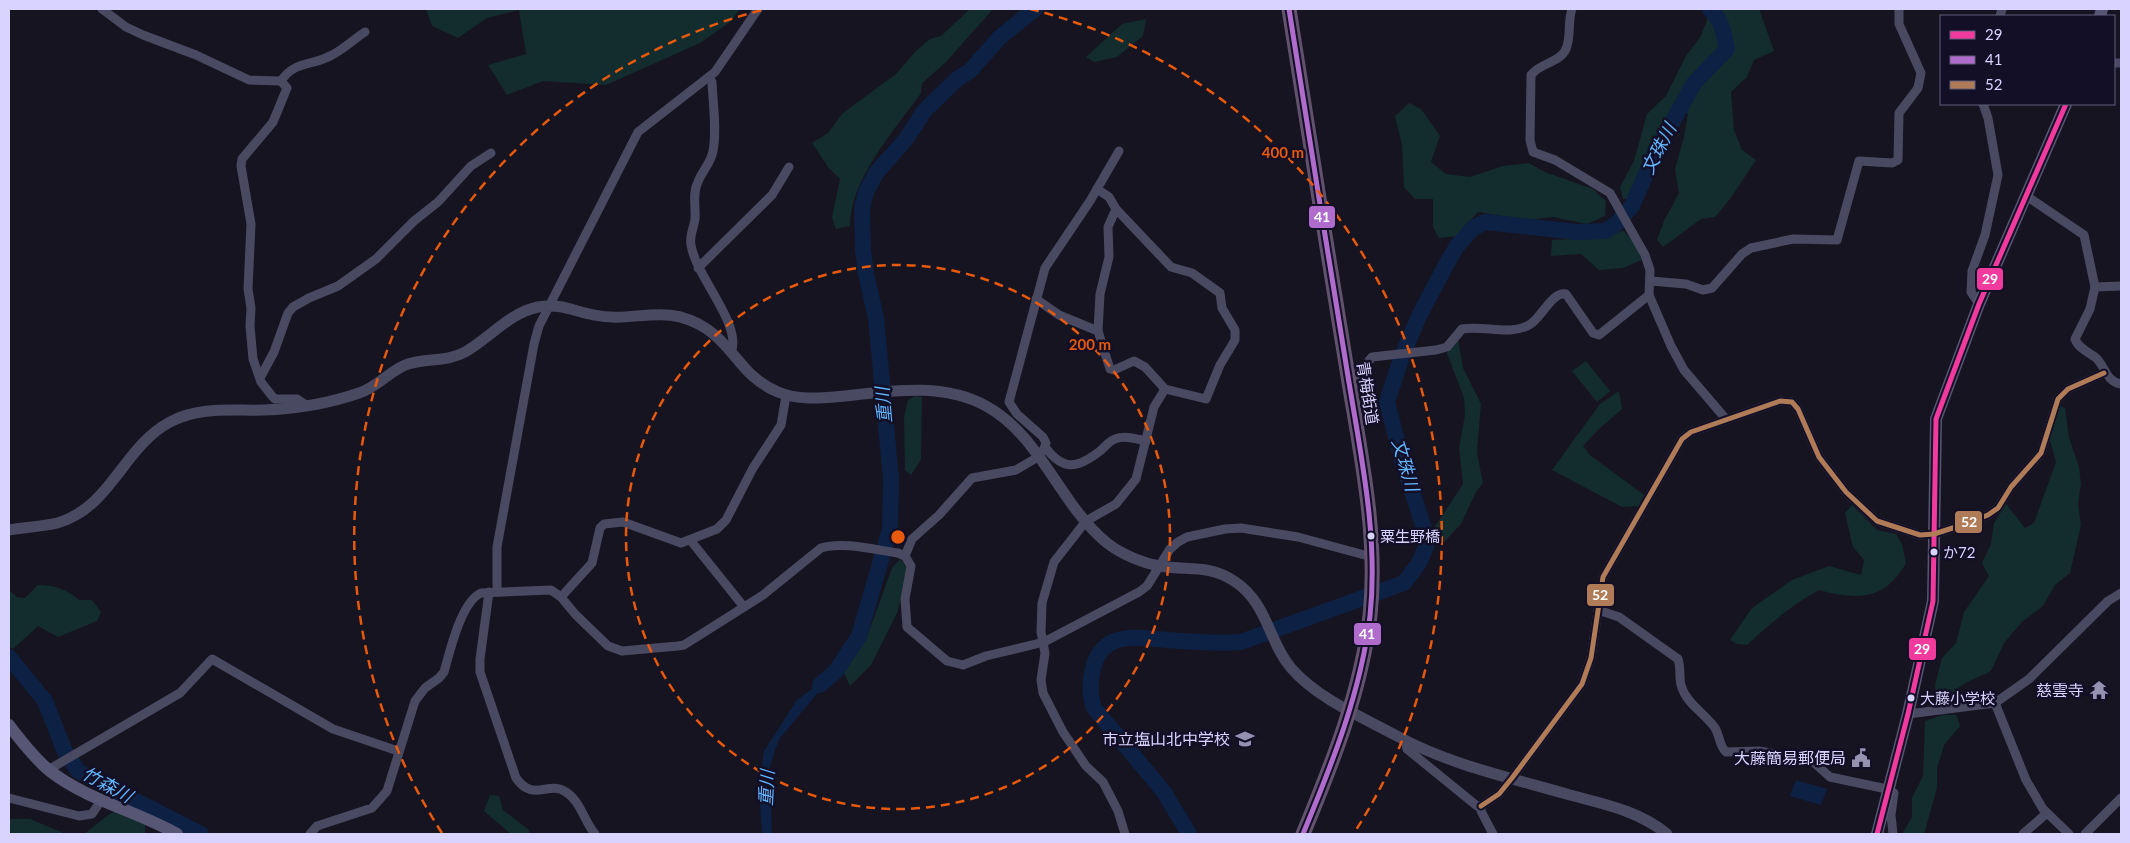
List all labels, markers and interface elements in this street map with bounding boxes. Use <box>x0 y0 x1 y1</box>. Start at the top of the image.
legend <box>1940 15 2115 105</box>
text: 29 <box>1985 25 2002 43</box>
text: 41 <box>1985 50 2002 68</box>
text: 52 <box>1985 75 2002 93</box>
water label: 文珠川 <box>1636 118 1681 178</box>
text: 400 m <box>1262 143 1304 161</box>
line badge: 41 <box>1308 205 1336 229</box>
text: 41 <box>1314 208 1330 225</box>
line badge: 29 <box>1976 267 2004 291</box>
text: 29 <box>1982 270 1998 287</box>
text: 200 m <box>1069 335 1111 353</box>
street label: 青梅街道 <box>1354 360 1383 426</box>
water label: 重川 <box>870 384 896 424</box>
water label: 文珠川 <box>1388 436 1425 496</box>
line badge: 52 <box>1954 510 1983 534</box>
text: 52 <box>1961 513 1977 530</box>
place label: 粟生野橋 <box>1380 527 1440 545</box>
centre of rings <box>889 528 907 546</box>
marker: 粟生野橋 <box>1366 531 1376 541</box>
place label: か72 <box>1943 543 1975 561</box>
marker: か72 <box>1929 547 1939 557</box>
line badge: 52 <box>1586 583 1615 607</box>
text: 52 <box>1592 586 1608 603</box>
line badge: 41 <box>1353 622 1382 646</box>
text: 41 <box>1359 625 1375 642</box>
line badge: 29 <box>1908 637 1937 661</box>
text: 29 <box>1914 640 1930 657</box>
temple icon: 慈雲寺 <box>2088 679 2110 701</box>
place label: 慈雲寺 <box>2036 680 2084 699</box>
place label: 大藤小学校 <box>1920 689 1995 707</box>
marker: 大藤小学校 <box>1906 693 1916 703</box>
school or university icon: 市立塩山北中学校 <box>1234 728 1256 750</box>
place label: 市立塩山北中学校 <box>1102 729 1230 748</box>
public building icon: 大藤簡易郵便局 <box>1850 747 1872 769</box>
place label: 大藤簡易郵便局 <box>1734 748 1846 767</box>
water label: 竹森川 <box>79 761 138 808</box>
water label: 重川 <box>754 767 778 806</box>

